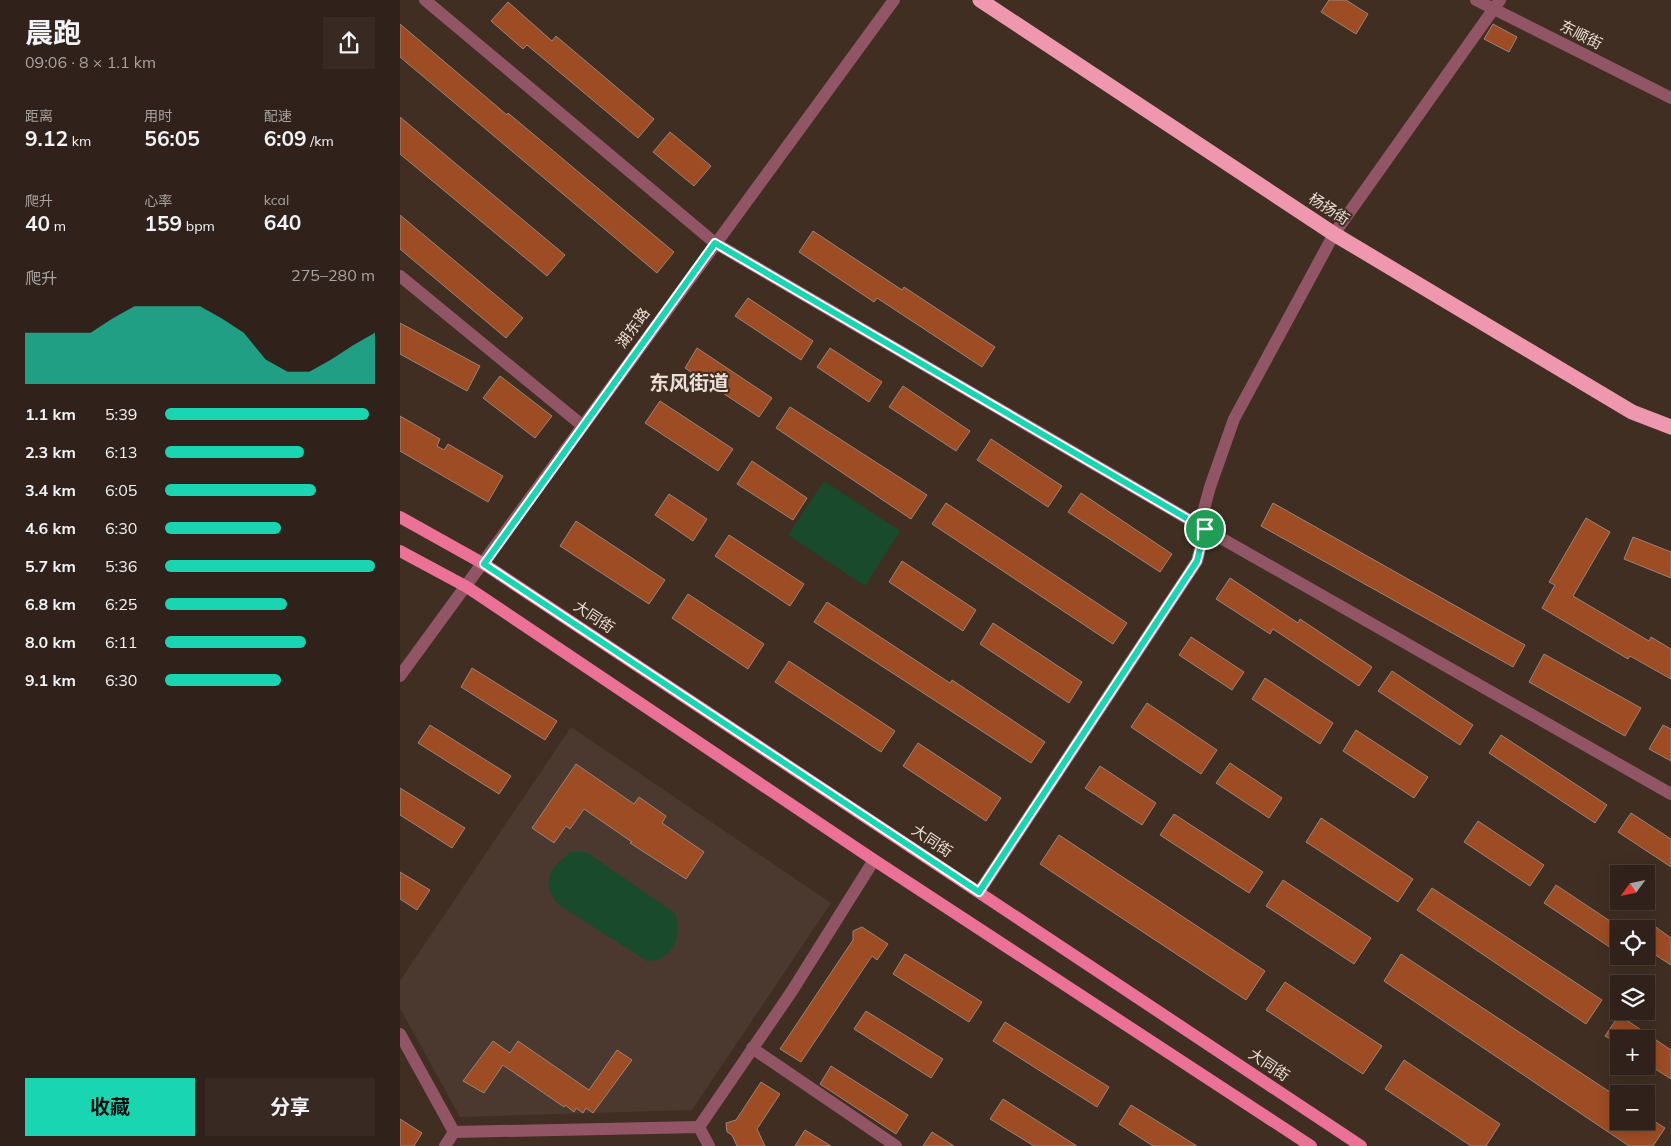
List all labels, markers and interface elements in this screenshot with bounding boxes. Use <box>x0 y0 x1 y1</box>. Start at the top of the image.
text: 晨跑 <box>25 15 81 50</box>
street label: 东顺街 <box>1557 16 1606 53</box>
button: share <box>323 17 375 69</box>
text: 09:06 · 8 × 1.1 km <box>25 52 156 72</box>
text: 距离 <box>25 107 53 125</box>
text: 用时 <box>144 107 172 125</box>
text: 配速 <box>264 107 292 125</box>
text: 9.12 <box>25 125 68 151</box>
text: 56:05 <box>144 125 200 151</box>
text: 6:09 <box>264 125 307 151</box>
text: km <box>68 132 91 150</box>
text: /km <box>307 132 334 150</box>
street label: 杨扬街 <box>1305 188 1353 229</box>
text: kcal <box>264 191 289 209</box>
text: 爬升 <box>25 192 53 210</box>
text: 心率 <box>144 192 172 210</box>
text: 640 <box>264 209 301 235</box>
text: 40 <box>25 210 50 236</box>
text: 159 <box>144 210 182 236</box>
text: m <box>50 217 66 235</box>
text: bpm <box>182 217 215 235</box>
text: 275–280 m <box>291 265 375 285</box>
text: 爬升 <box>25 268 57 288</box>
street label: 湖东路 <box>612 304 654 351</box>
district label: 东风街道 <box>649 370 729 395</box>
text: 1.1 km <box>25 404 76 424</box>
text: 5:39 <box>105 404 137 424</box>
text: 2.3 km <box>25 442 76 462</box>
text: 6:13 <box>105 442 137 462</box>
text: 3.4 km <box>25 480 76 500</box>
text: 6:05 <box>105 480 137 500</box>
pin <box>1184 508 1226 550</box>
icon: arrive <box>1191 515 1219 543</box>
text: 4.6 km <box>25 518 76 538</box>
text: 6:30 <box>105 518 137 538</box>
text: 5.7 km <box>25 556 76 576</box>
text: 5:36 <box>105 556 137 576</box>
text: 6.8 km <box>25 594 76 614</box>
text: 6:25 <box>105 594 137 614</box>
street label: 大同街 <box>570 596 618 637</box>
text: 8.0 km <box>25 632 76 652</box>
text: 6:11 <box>105 632 137 652</box>
text: 9.1 km <box>25 670 76 690</box>
text: 6:30 <box>105 670 137 690</box>
street label: 大同街 <box>908 820 956 861</box>
north arrow <box>1610 865 1655 910</box>
map controls <box>1610 865 1655 1130</box>
button: locate <box>1610 920 1655 965</box>
button: layers <box>1610 975 1655 1020</box>
button: + <box>1610 1030 1655 1075</box>
street label: 大同街 <box>1245 1044 1293 1085</box>
button: 收藏 <box>25 1078 195 1136</box>
button: 分享 <box>205 1078 375 1136</box>
button: − <box>1610 1085 1655 1130</box>

